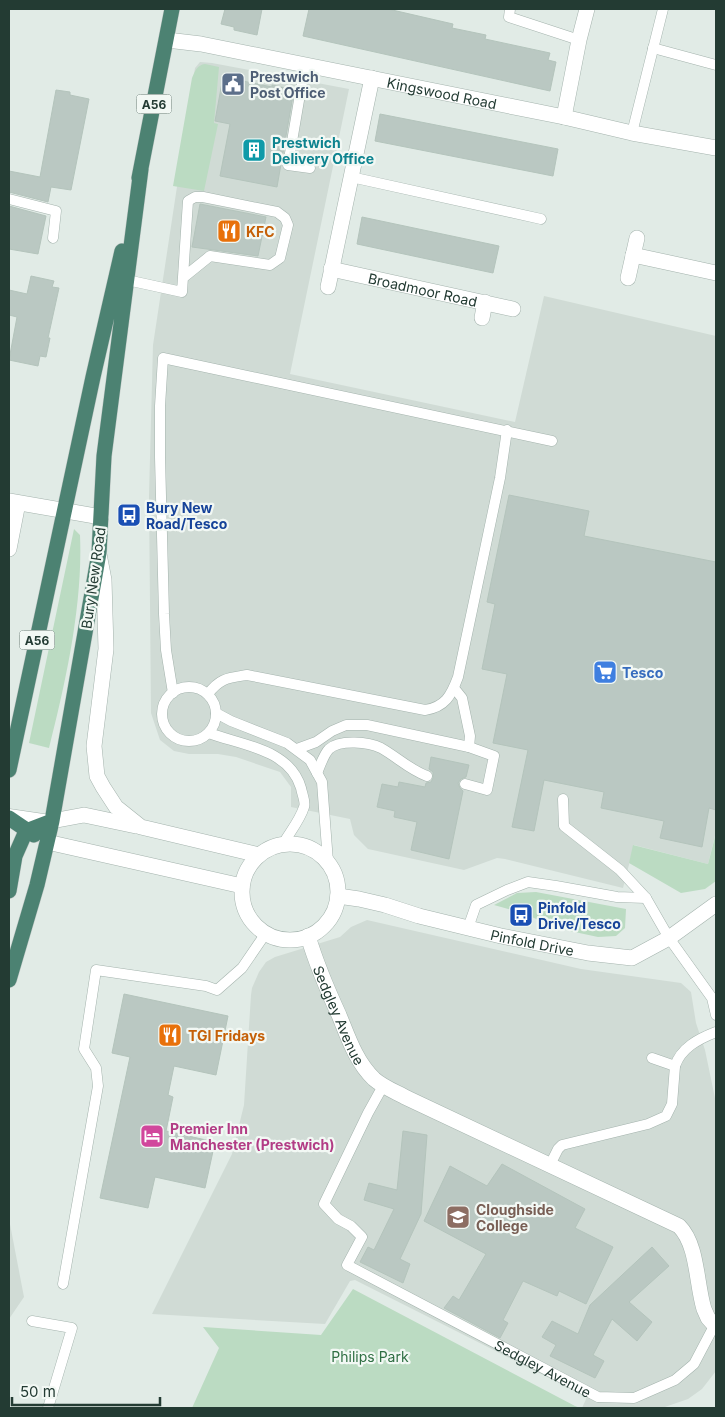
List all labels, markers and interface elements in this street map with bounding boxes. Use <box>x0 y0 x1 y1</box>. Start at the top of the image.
place label: Prestwich Post Office <box>250 68 326 101</box>
public building icon: Prestwich Post Office <box>220 71 246 97</box>
street label: Kingswood Road <box>386 73 498 112</box>
road number: A56 <box>136 95 172 114</box>
place label: Prestwich Delivery Office <box>272 134 374 167</box>
building icon: Prestwich Delivery Office <box>241 137 267 163</box>
restaurant icon: KFC <box>216 218 242 244</box>
place label: KFC <box>246 223 275 240</box>
street label: Broadmoor Road <box>367 269 479 309</box>
place label: Bury New Road/Tesco <box>146 499 228 532</box>
bus stop icon: Bury New Road/Tesco <box>116 502 142 528</box>
street label: Bury New Road <box>77 526 109 630</box>
road number: A56 <box>20 630 54 650</box>
supermarket icon: Tesco <box>592 659 618 685</box>
place label: Tesco <box>622 664 664 681</box>
place label: Pinfold Drive/Tesco <box>538 899 621 932</box>
bus stop icon: Pinfold Drive/Tesco <box>508 902 534 928</box>
street label: Pinfold Drive <box>489 925 575 959</box>
street label: Sedgley Avenue <box>310 963 368 1068</box>
restaurant icon: TGI Fridays <box>157 1022 183 1048</box>
place label: TGI Fridays <box>188 1027 265 1044</box>
place label: Premier Inn Manchester (Prestwich) <box>170 1120 335 1153</box>
hotel icon: Premier Inn Manchester (Prestwich) <box>139 1123 165 1149</box>
place label: Cloughside College <box>476 1201 554 1234</box>
school or university icon: Cloughside College <box>445 1204 471 1230</box>
street label: Sedgley Avenue <box>492 1336 594 1400</box>
park label: Philips Park <box>331 1348 409 1365</box>
scale bar <box>12 1374 160 1406</box>
text: 50 m <box>20 1382 56 1401</box>

